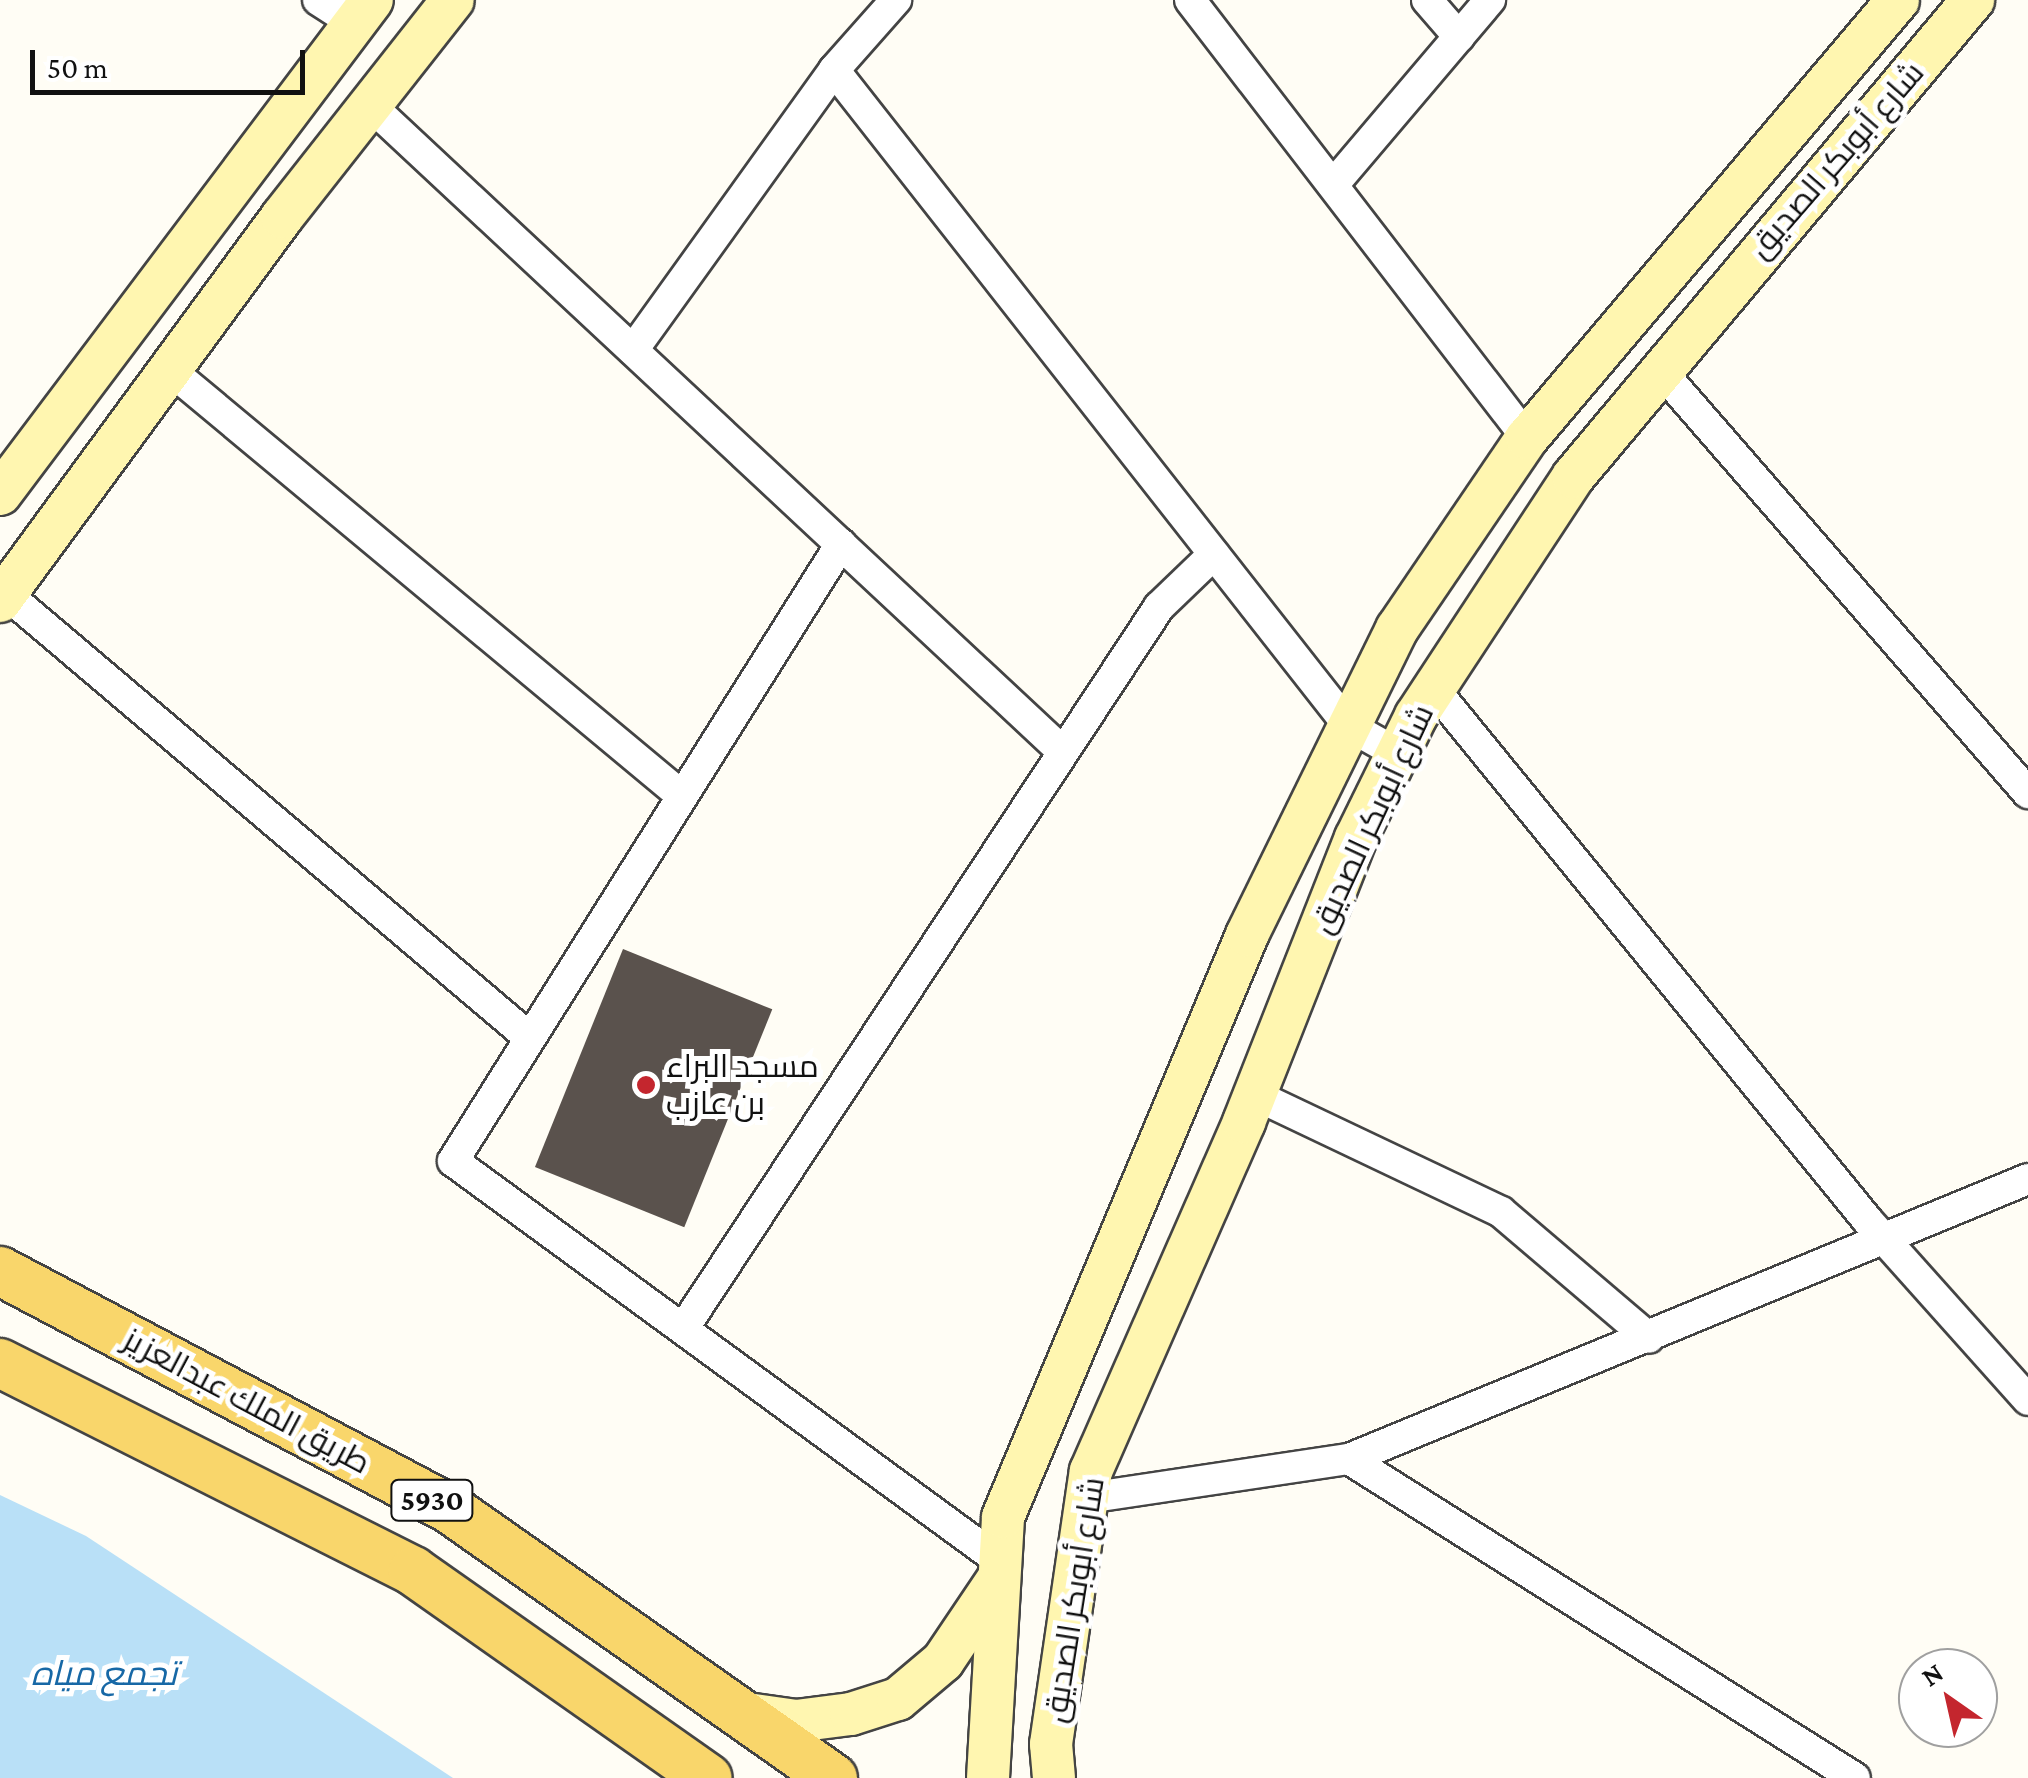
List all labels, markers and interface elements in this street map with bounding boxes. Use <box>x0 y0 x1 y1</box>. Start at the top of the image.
scale bar <box>35 30 310 92</box>
text: 50 m <box>47 51 108 84</box>
street label: شارع أبوبكر الصديق <box>1740 54 1932 266</box>
street label: شارع أبوبكر الصديق <box>1302 699 1442 939</box>
place label: مسجد البراء بن عازب <box>666 1048 819 1123</box>
marker: مسجد البراء بن عازب <box>635 1074 657 1096</box>
street label: طريق الملك عبدالعزيز <box>117 1320 377 1482</box>
road number: 5930 <box>390 1475 474 1525</box>
street label: شارع أبوبكر الصديق <box>1036 1475 1112 1725</box>
north arrow <box>1898 1648 1998 1748</box>
water label: تجمع مياه <box>31 1653 177 1695</box>
text: N <box>1915 1656 1949 1693</box>

